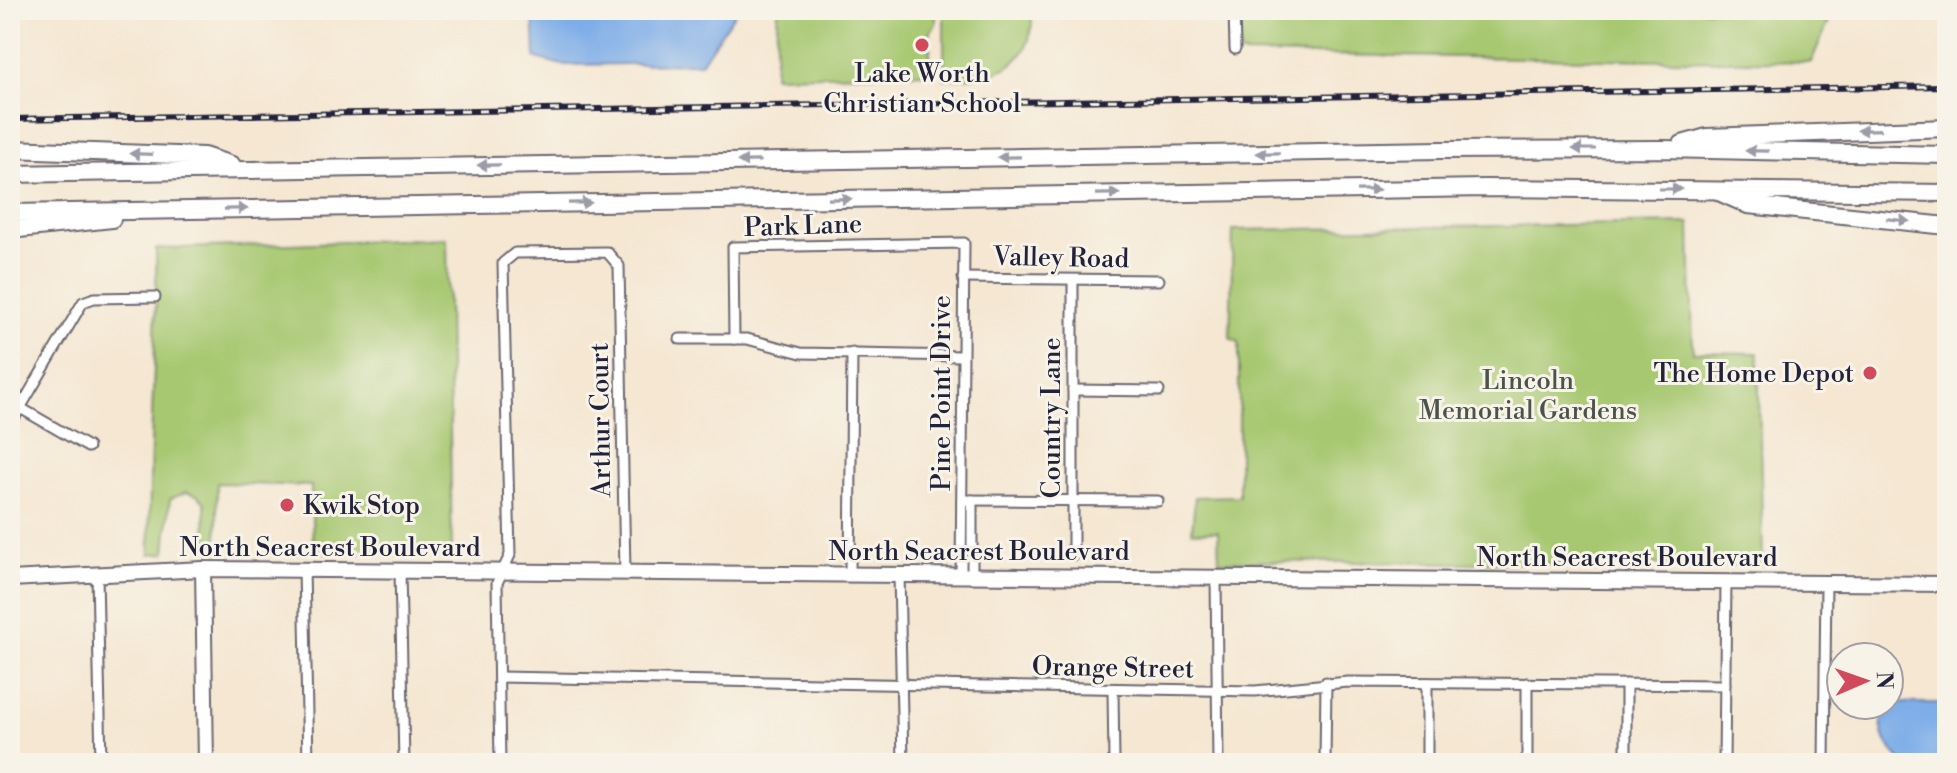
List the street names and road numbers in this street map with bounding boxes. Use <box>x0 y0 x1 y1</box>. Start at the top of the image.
street label: Park Lane <box>743 208 863 244</box>
street label: Valley Road <box>992 241 1130 275</box>
street label: Pine Point Drive <box>926 295 958 491</box>
street label: Country Lane <box>1036 337 1068 499</box>
street label: Arthur Court <box>584 342 618 499</box>
street label: North Seacrest Boulevard <box>180 532 481 564</box>
street label: North Seacrest Boulevard <box>829 536 1130 568</box>
street label: North Seacrest Boulevard <box>1477 542 1778 574</box>
street label: Orange Street <box>1032 651 1194 685</box>

